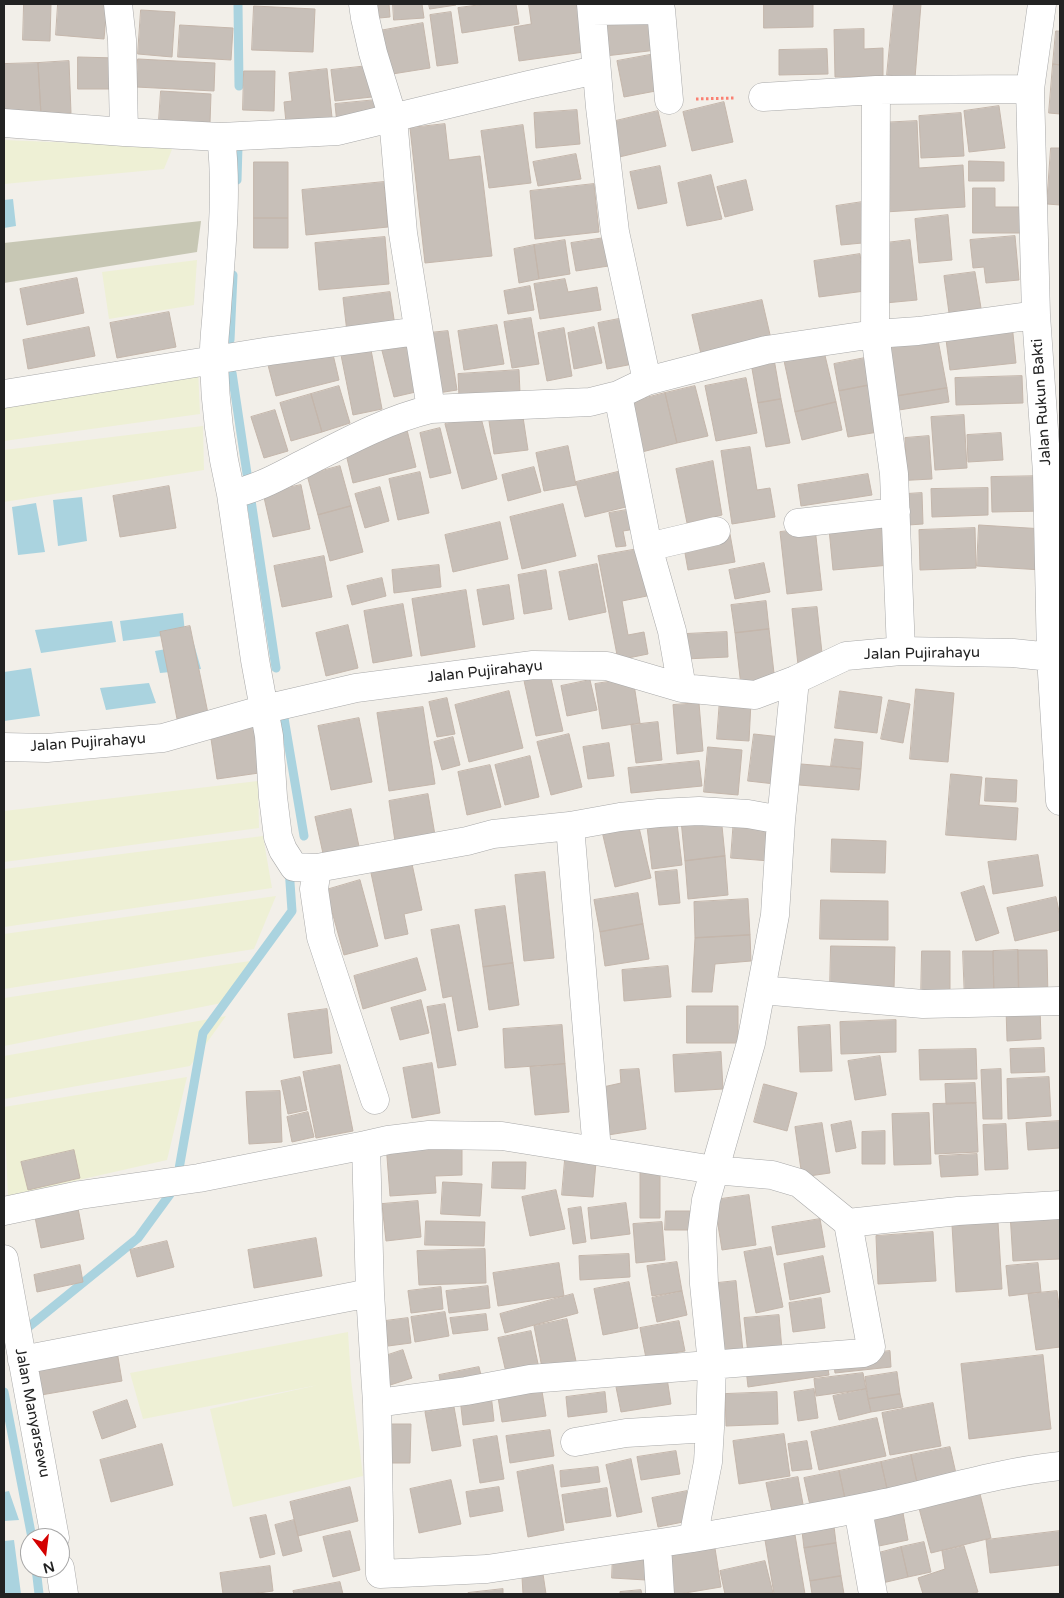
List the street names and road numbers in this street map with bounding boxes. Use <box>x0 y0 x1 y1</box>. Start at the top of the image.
street label: Jalan Rukun Bakti <box>1029 338 1055 466</box>
street label: Jalan Pujirahayu <box>864 644 980 664</box>
street label: Jalan Pujirahayu <box>426 657 544 687</box>
street label: Jalan Pujirahayu <box>29 730 147 756</box>
street label: Jalan Manyarsewu <box>11 1347 53 1479</box>

